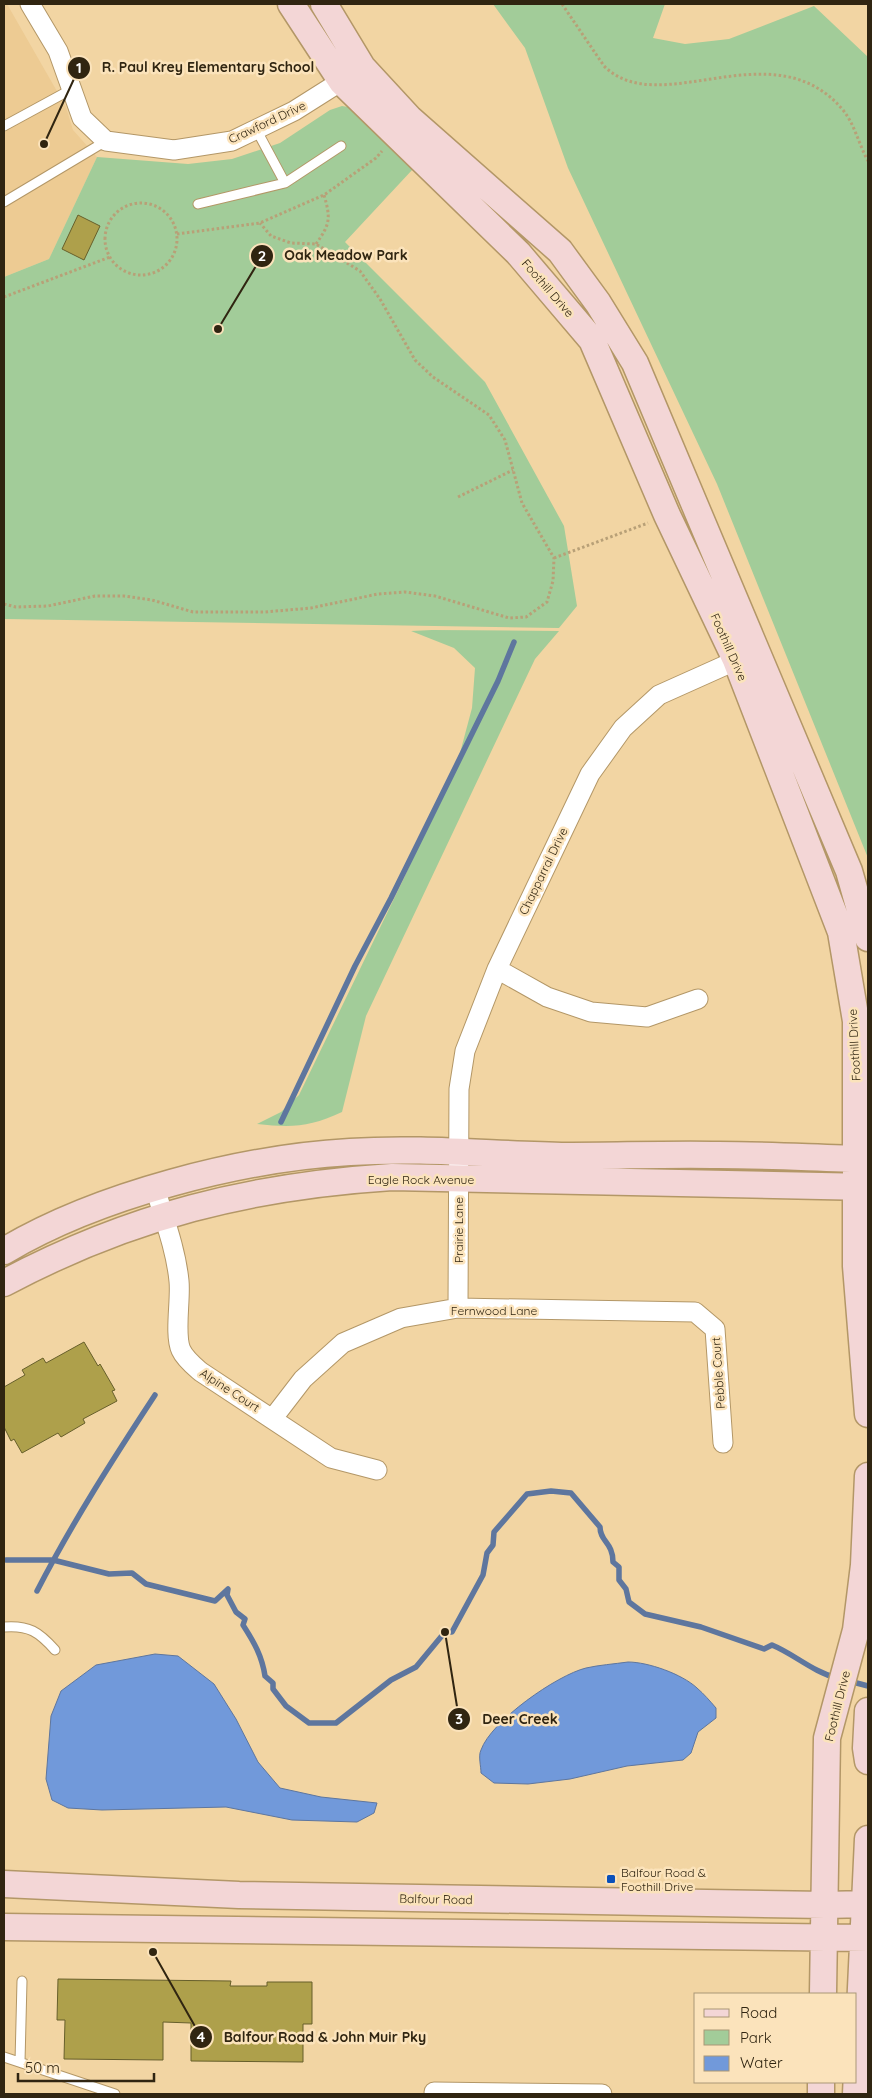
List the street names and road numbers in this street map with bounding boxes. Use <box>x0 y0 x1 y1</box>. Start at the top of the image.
street label: Crawford Drive <box>226 97 308 146</box>
street label: Foothill Drive <box>519 256 577 320</box>
street label: Foothill Drive <box>707 611 751 683</box>
street label: Chapparral Drive <box>515 825 571 917</box>
street label: Foothill Drive <box>845 1008 863 1081</box>
street label: Eagle Rock Avenue <box>368 1172 474 1187</box>
street label: Prairie Lane <box>451 1197 466 1263</box>
street label: Fernwood Lane <box>451 1303 537 1318</box>
street label: Pebble Court <box>708 1337 728 1409</box>
street label: Alpine Court <box>197 1365 263 1415</box>
street label: Foothill Drive <box>821 1669 853 1743</box>
street label: Balfour Road <box>399 1891 473 1907</box>

